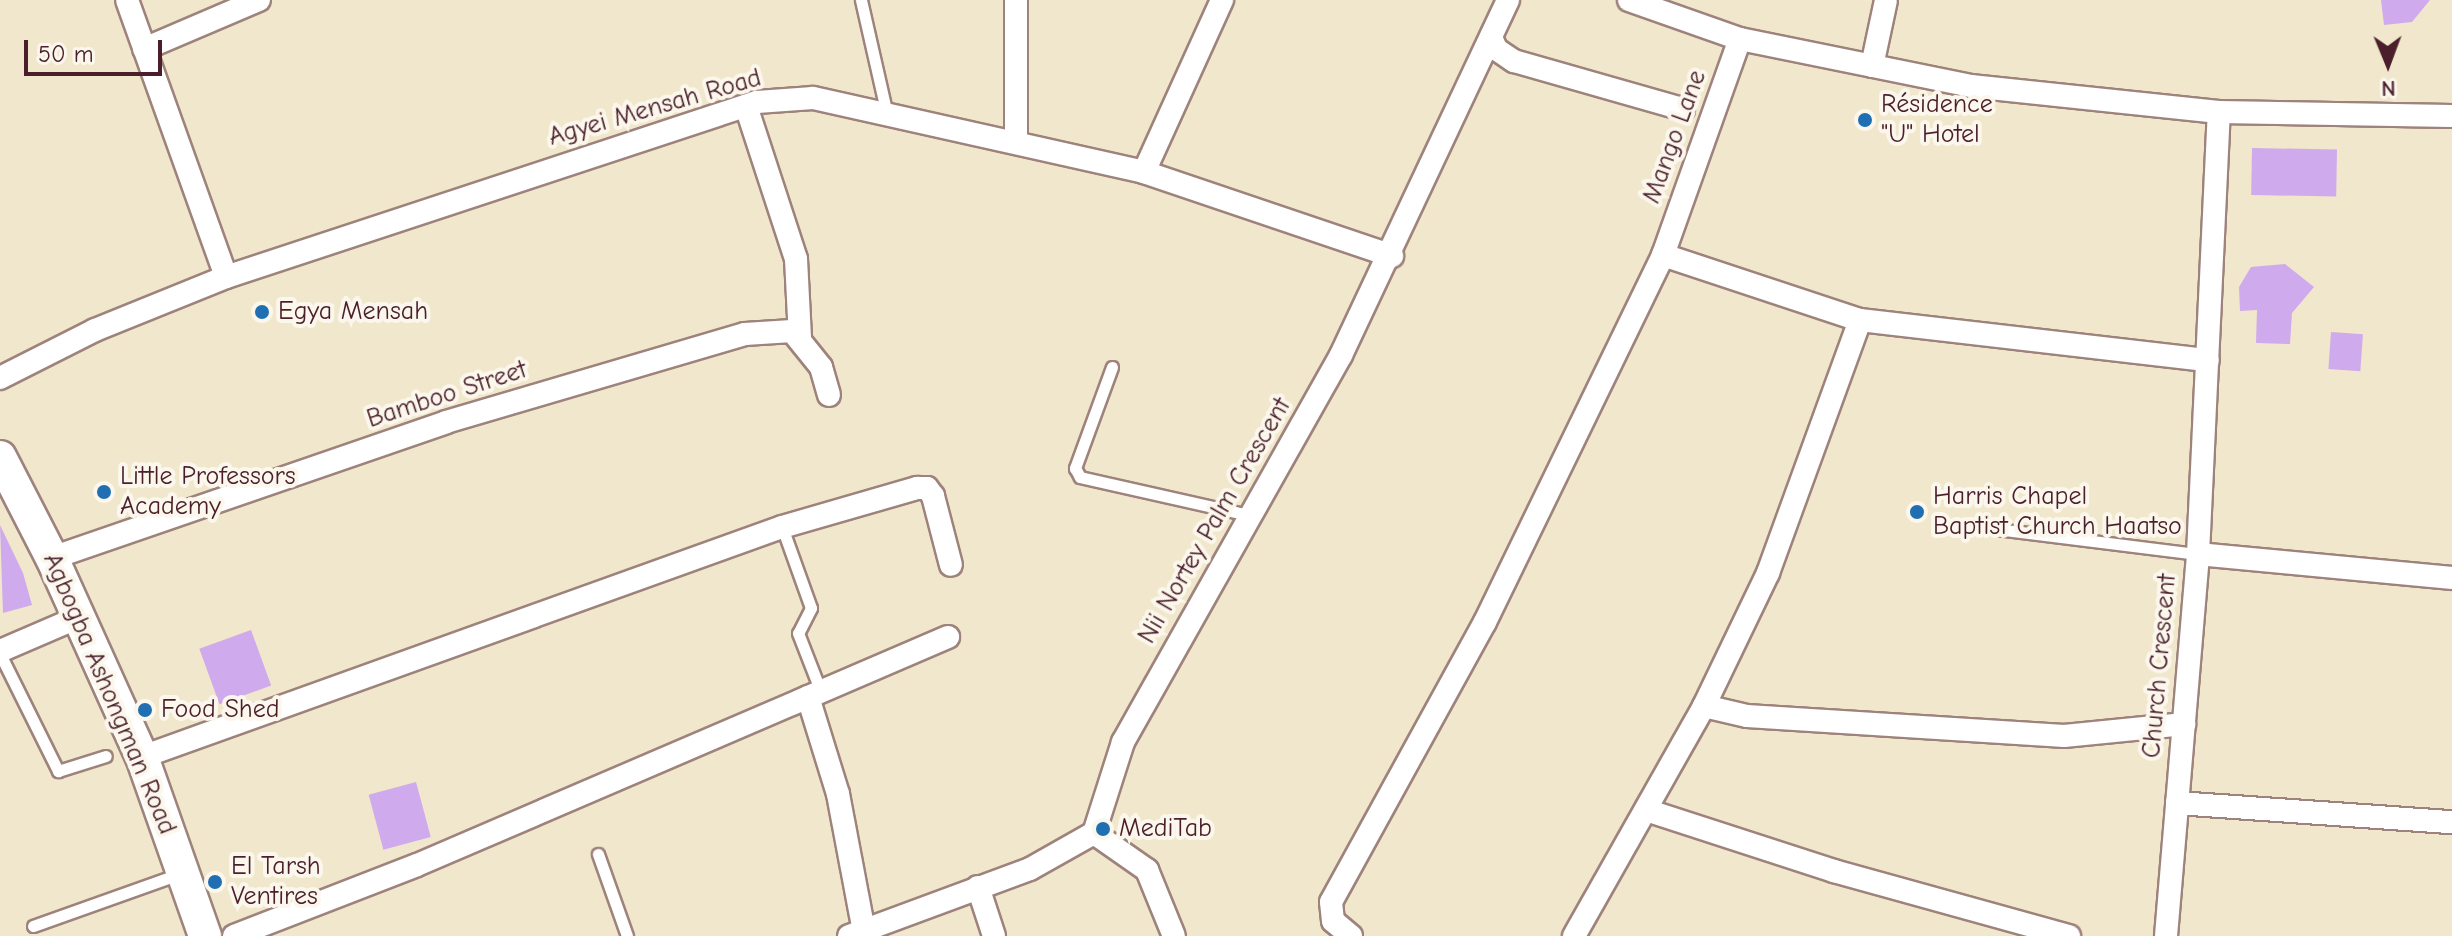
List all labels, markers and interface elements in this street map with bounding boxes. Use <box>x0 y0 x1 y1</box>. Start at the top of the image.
scale bar <box>28 24 166 74</box>
north arrow <box>2348 24 2428 104</box>
text: 50 m <box>38 40 94 68</box>
street label: Agyei Mensah Road <box>545 63 765 153</box>
street label: Mango Lane <box>1637 66 1713 208</box>
text: N <box>2381 75 2396 101</box>
place label: Résidence "U" Hotel <box>1881 89 1993 150</box>
marker: Résidence "U" Hotel <box>1856 111 1874 129</box>
place label: Egya Mensah <box>278 296 428 328</box>
marker: Egya Mensah <box>253 303 271 321</box>
street label: Bamboo Street <box>363 354 531 436</box>
street label: Nii Nortey Palm Crescent <box>1132 393 1298 649</box>
place label: Little Professors Academy <box>120 461 296 522</box>
place label: Harris Chapel Baptist Church Haatso <box>1933 481 2182 542</box>
marker: Little Professors Academy <box>95 483 113 501</box>
marker: Harris Chapel Baptist Church Haatso <box>1908 503 1926 521</box>
street label: Agbogba Ashongman Road <box>36 549 182 839</box>
street label: Church Crescent <box>2136 573 2184 759</box>
place label: Food Shed <box>161 694 280 726</box>
marker: Food Shed <box>136 701 154 719</box>
place label: MediTab <box>1119 813 1212 845</box>
marker: MediTab <box>1094 820 1112 838</box>
place label: El Tarsh Ventires <box>231 851 321 912</box>
marker: El Tarsh Ventires <box>206 873 224 891</box>

